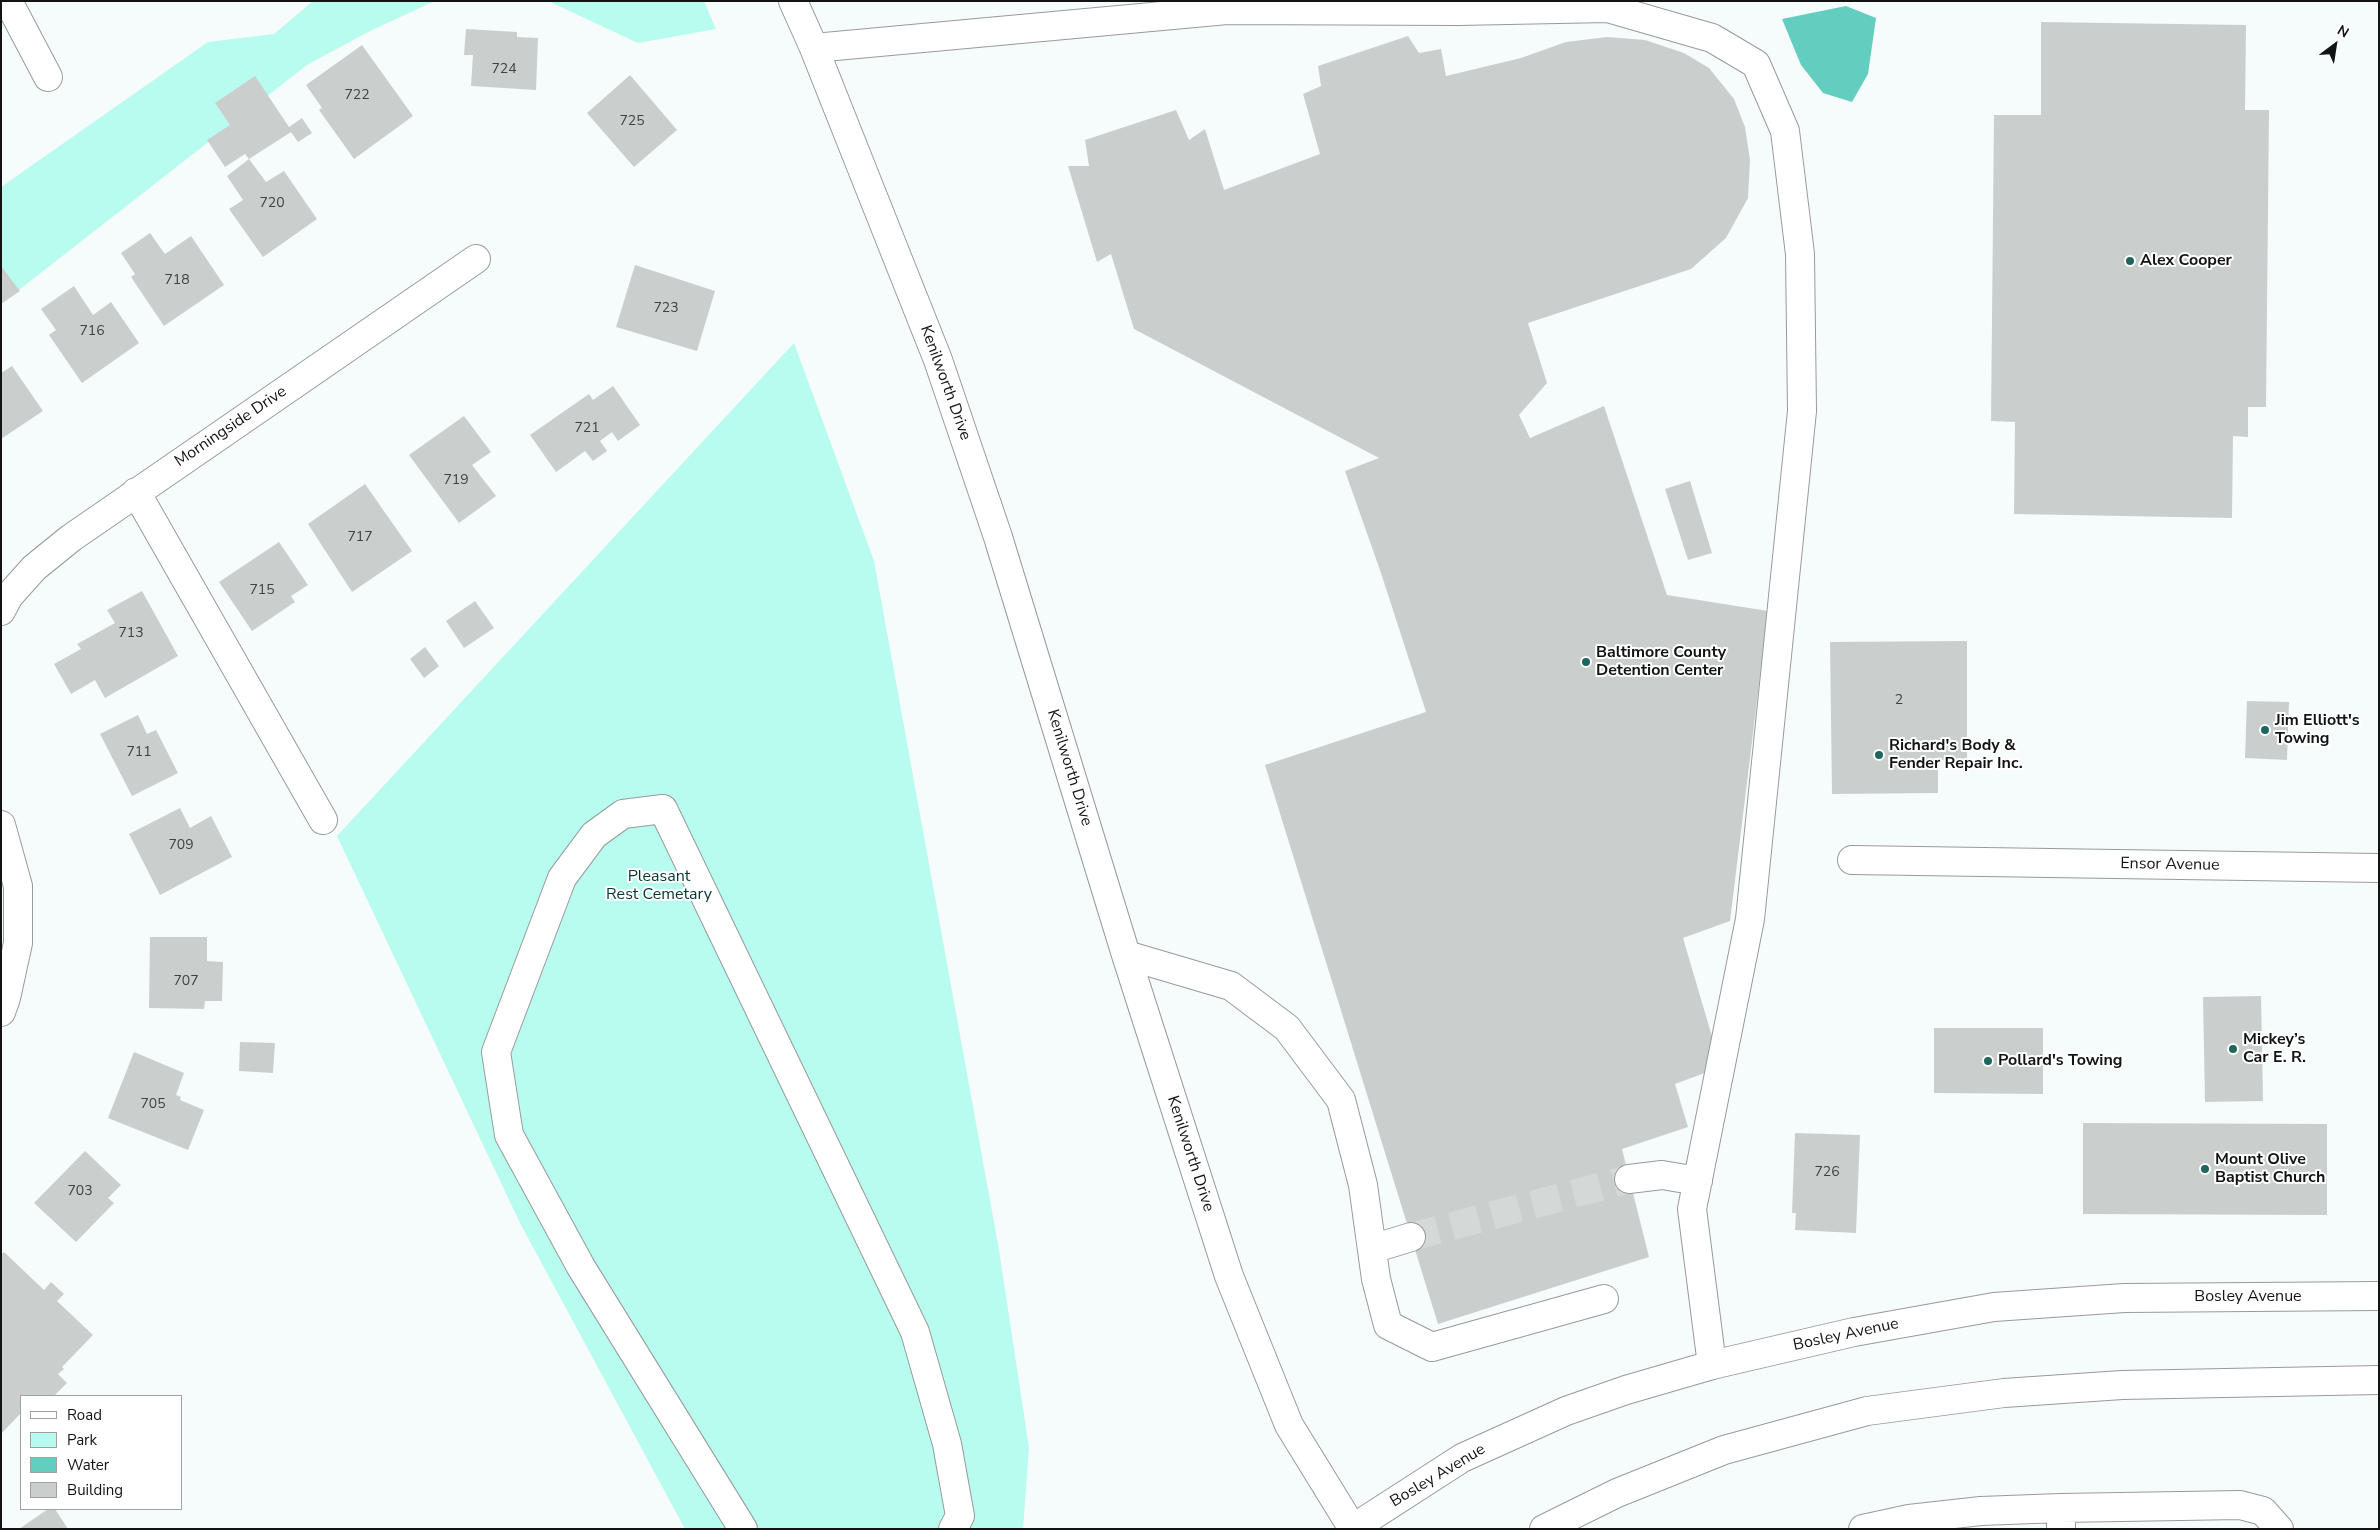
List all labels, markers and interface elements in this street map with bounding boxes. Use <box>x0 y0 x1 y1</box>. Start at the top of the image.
north arrow <box>2310 20 2360 70</box>
text: N <box>2334 21 2352 43</box>
house number: 724 <box>491 62 517 78</box>
house number: 722 <box>344 88 370 104</box>
house number: 725 <box>619 114 645 130</box>
house number: 720 <box>259 196 285 212</box>
place label: Alex Cooper <box>2140 251 2232 271</box>
marker: Alex Cooper <box>2124 255 2136 267</box>
house number: 718 <box>164 273 190 289</box>
house number: 723 <box>653 301 679 317</box>
street label: Kenilworth Drive <box>915 323 975 443</box>
house number: 716 <box>79 324 105 340</box>
street label: Morningside Drive <box>171 382 291 472</box>
house number: 721 <box>574 421 600 437</box>
house number: 719 <box>443 473 469 489</box>
house number: 717 <box>347 530 373 546</box>
house number: 715 <box>249 583 275 599</box>
house number: 713 <box>118 626 144 642</box>
place label: Baltimore County Detention Center <box>1596 643 1726 681</box>
marker: Baltimore County Detention Center <box>1580 656 1592 668</box>
house number: 2 <box>1895 693 1903 709</box>
street label: Kenilworth Drive <box>1042 707 1096 829</box>
place label: Jim Elliott's Towing <box>2275 711 2360 749</box>
marker: Jim Elliott's Towing <box>2259 724 2271 736</box>
place label: Richard's Body & Fender Repair Inc. <box>1889 736 2023 774</box>
house number: 711 <box>126 745 152 761</box>
marker: Richard's Body & Fender Repair Inc. <box>1873 749 1885 761</box>
house number: 709 <box>168 838 194 854</box>
street label: Ensor Avenue <box>2120 855 2220 875</box>
park label: Pleasant Rest Cemetary <box>606 867 712 905</box>
house number: 707 <box>173 974 199 990</box>
place label: Mickey’s Car E. R. <box>2243 1030 2306 1068</box>
marker: Mickey’s Car E. R. <box>2227 1043 2239 1055</box>
place label: Pollard's Towing <box>1998 1051 2122 1071</box>
marker: Pollard's Towing <box>1982 1055 1994 1067</box>
street label: Kenilworth Drive <box>1162 1094 1218 1214</box>
house number: 705 <box>140 1097 166 1113</box>
place label: Mount Olive Baptist Church <box>2215 1150 2325 1188</box>
marker: Mount Olive Baptist Church <box>2199 1163 2211 1175</box>
house number: 726 <box>1814 1165 1840 1181</box>
house number: 703 <box>67 1184 93 1200</box>
street label: Bosley Avenue <box>2194 1287 2302 1307</box>
street label: Bosley Avenue <box>1792 1314 1900 1356</box>
legend <box>20 1395 182 1510</box>
text: Road <box>67 1405 102 1425</box>
text: Park <box>67 1430 97 1450</box>
street label: Bosley Avenue <box>1387 1440 1489 1512</box>
text: Water <box>67 1455 109 1475</box>
text: Building <box>67 1480 123 1500</box>

